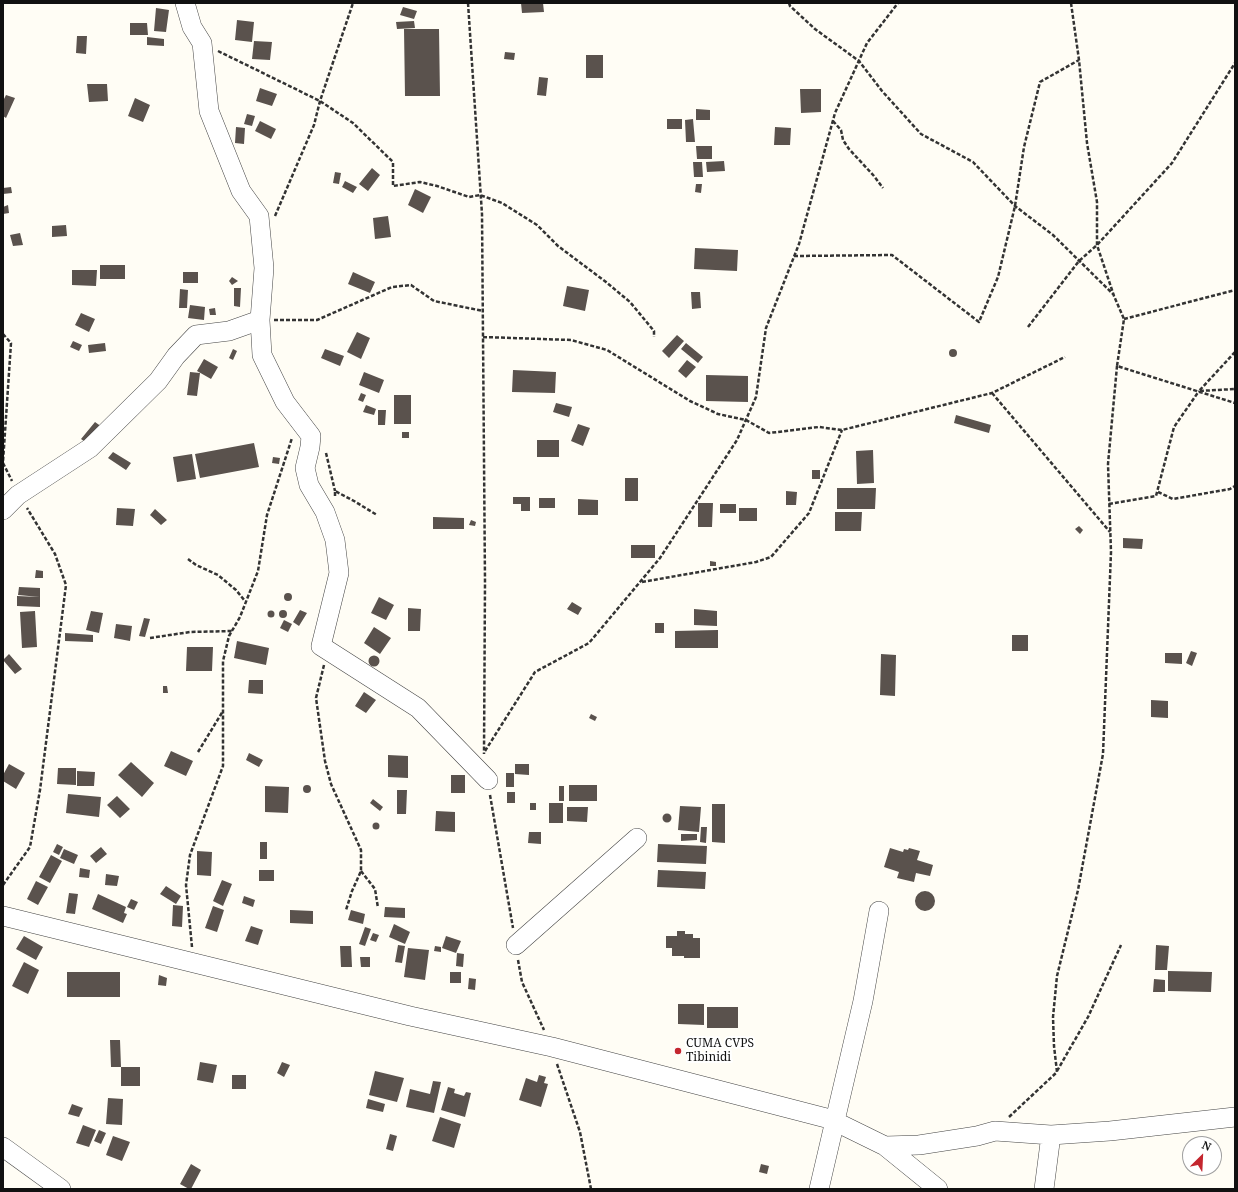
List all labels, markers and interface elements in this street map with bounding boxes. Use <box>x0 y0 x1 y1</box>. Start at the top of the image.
place label: CUMA CVPS Tibinidi <box>686 1037 754 1065</box>
marker: CUMA CVPS Tibinidi <box>673 1046 683 1056</box>
north arrow <box>1182 1136 1222 1176</box>
text: N <box>1200 1137 1214 1154</box>

